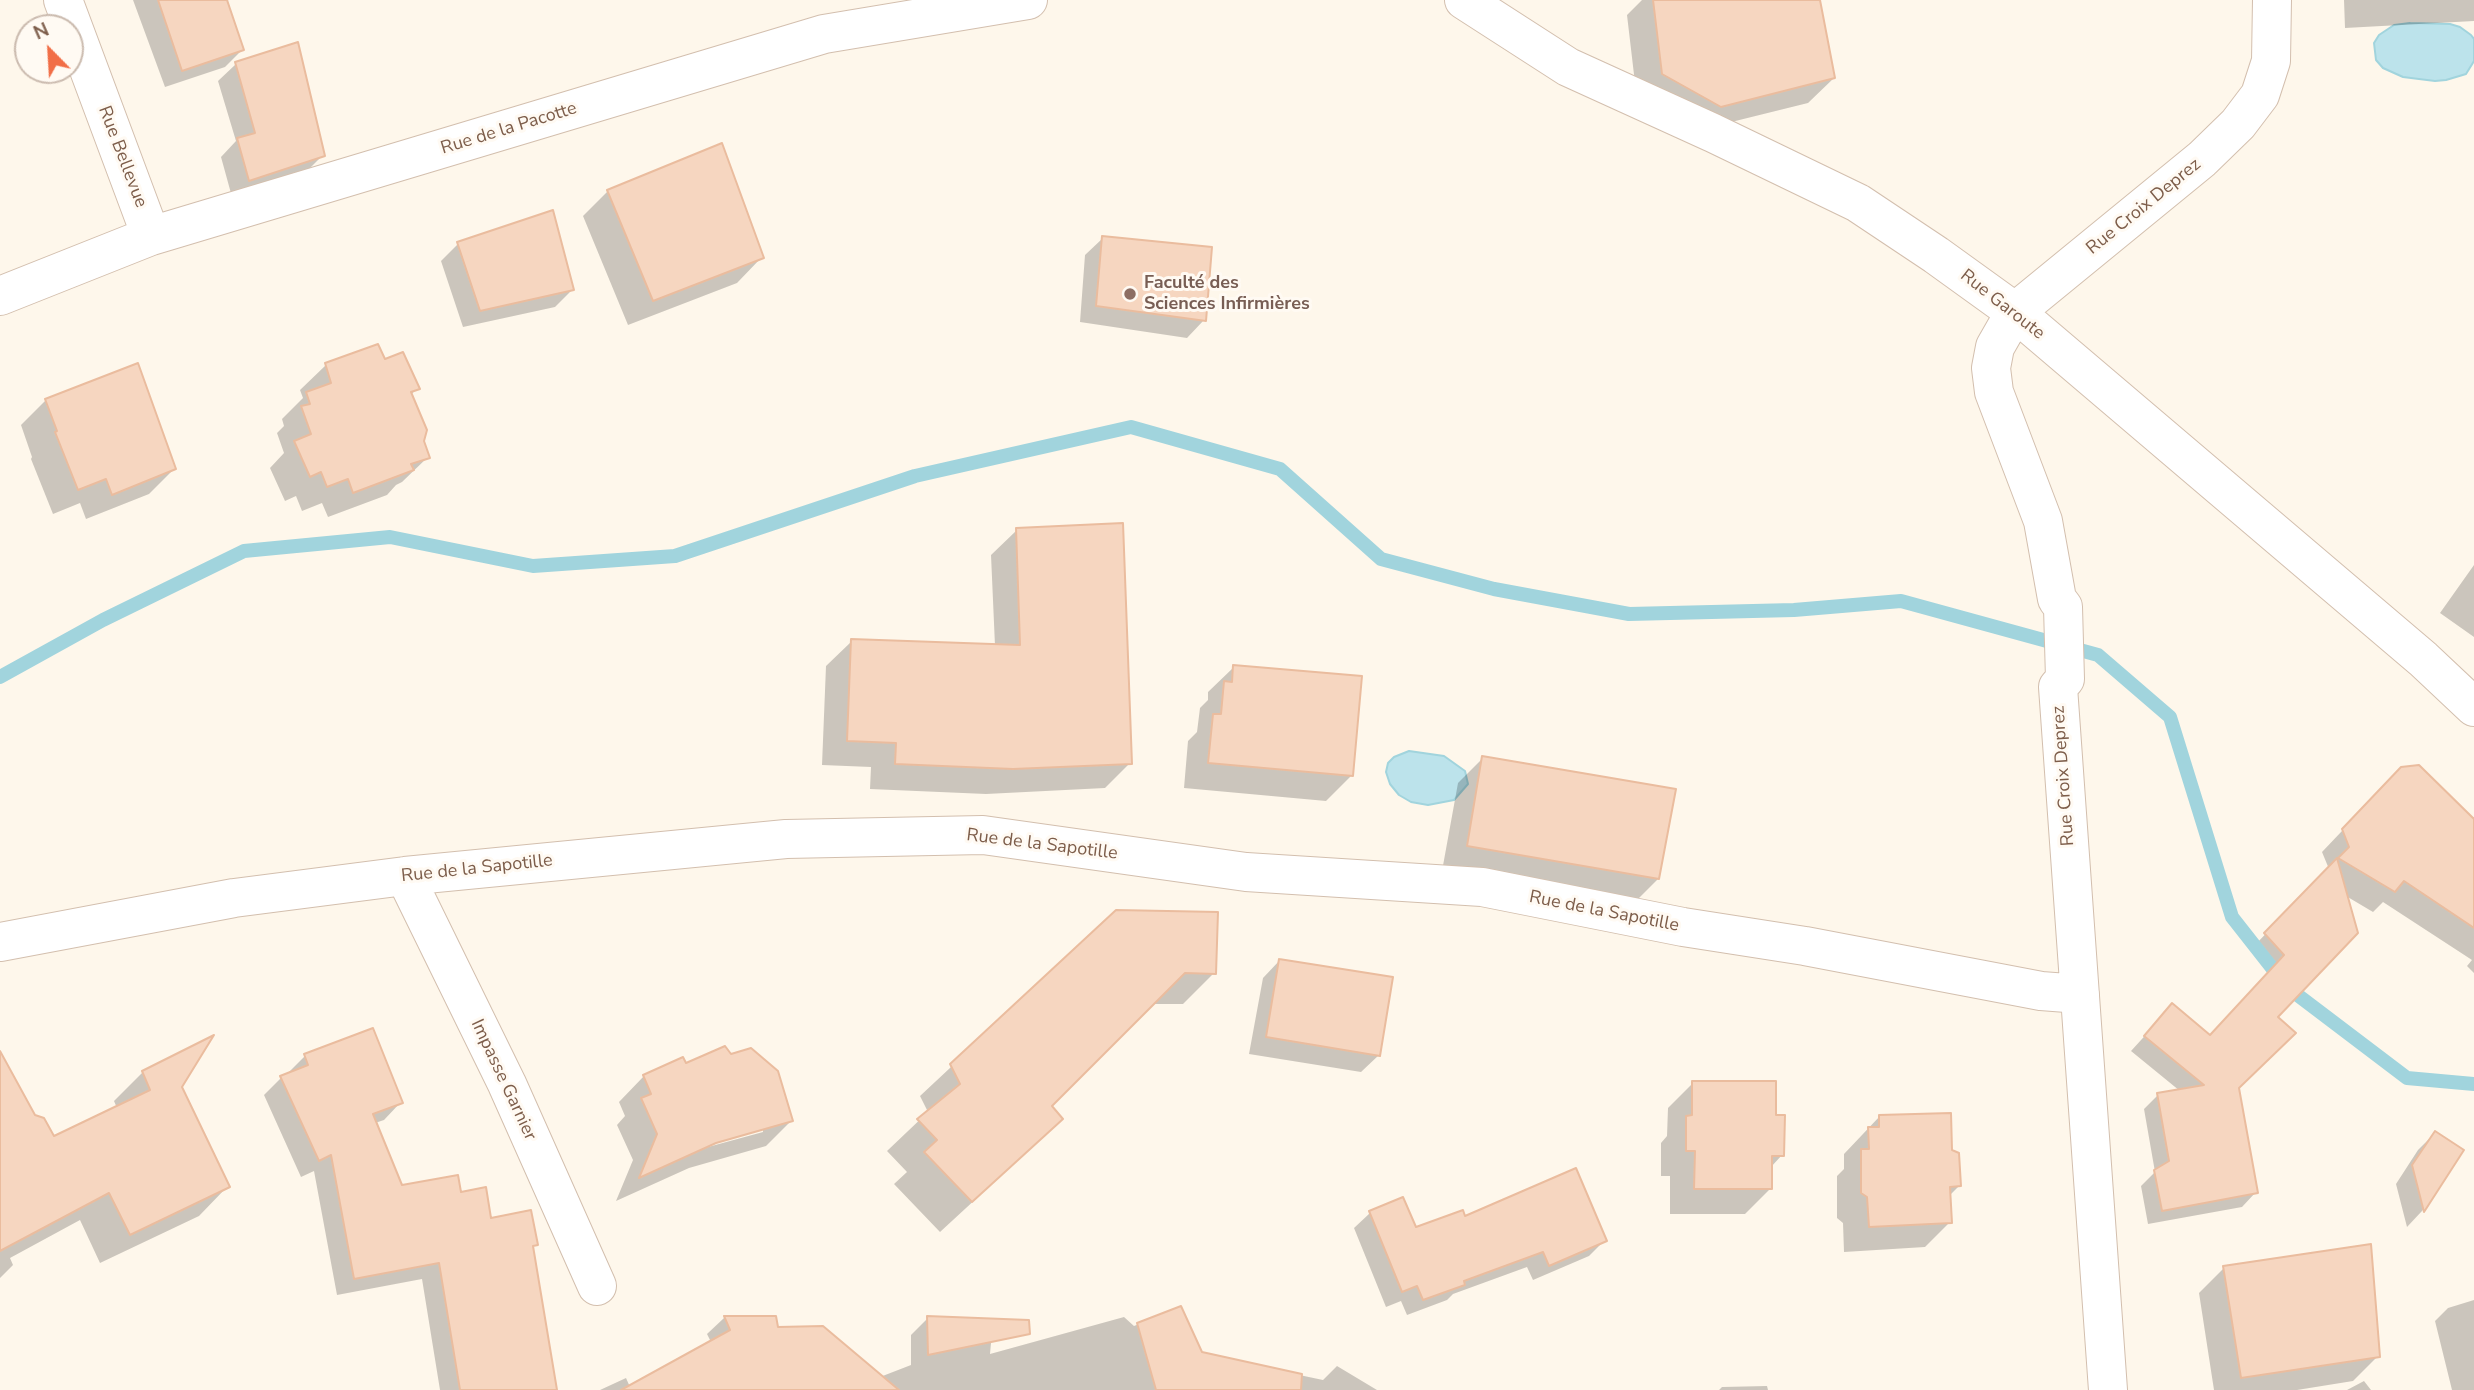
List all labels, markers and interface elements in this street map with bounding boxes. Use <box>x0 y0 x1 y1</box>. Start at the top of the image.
north arrow <box>14 14 84 84</box>
text: N <box>29 17 53 46</box>
street label: Rue de la Pacotte <box>438 98 580 160</box>
street label: Rue Bellevue <box>93 103 151 211</box>
street label: Rue Croix Deprez <box>2083 154 2205 260</box>
street label: Rue Garoute <box>1955 265 2049 345</box>
place label: Faculté des Sciences Infirmières <box>1144 273 1310 316</box>
marker: Faculté des Sciences Infirmières <box>1122 286 1138 302</box>
street label: Rue Croix Deprez <box>2048 705 2080 847</box>
street label: Rue de la Sapotille <box>965 825 1119 865</box>
street label: Rue de la Sapotille <box>400 850 554 888</box>
street label: Rue de la Sapotille <box>1527 887 1681 937</box>
street label: Impasse Garnier <box>466 1016 540 1144</box>

